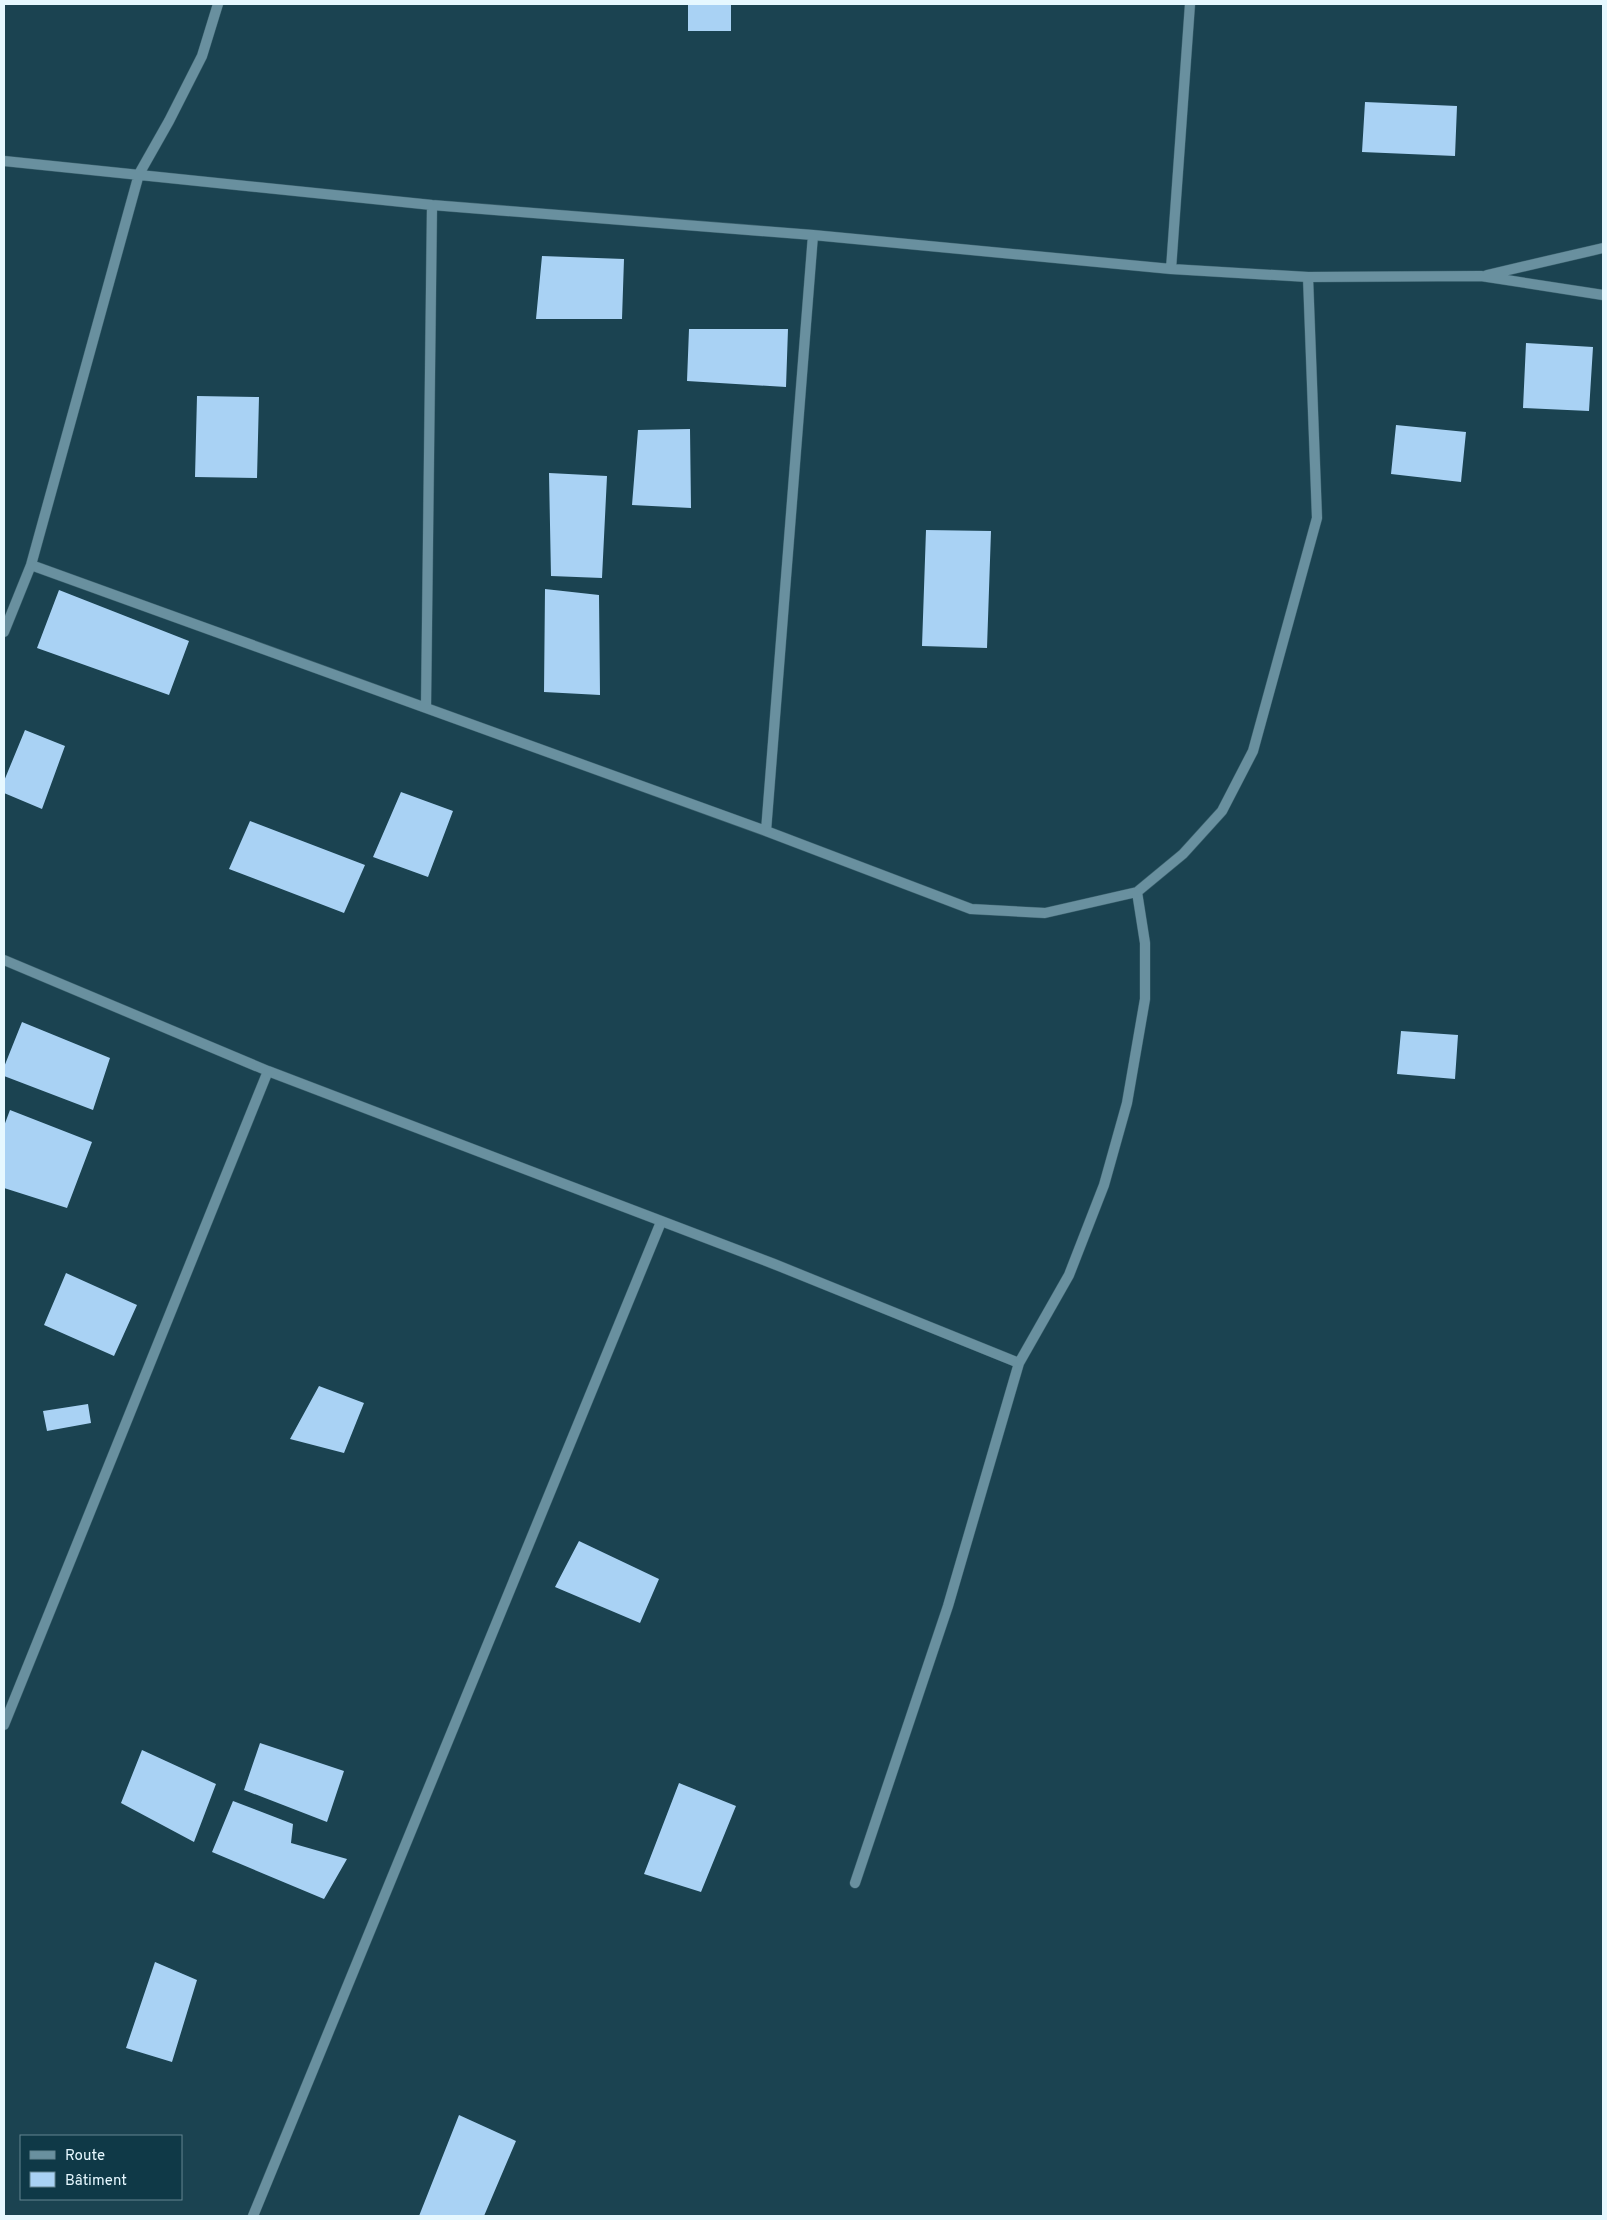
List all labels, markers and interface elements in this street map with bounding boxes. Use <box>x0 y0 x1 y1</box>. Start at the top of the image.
legend <box>20 2135 182 2200</box>
text: Route <box>65 2147 105 2166</box>
text: Bâtiment <box>65 2172 127 2191</box>

